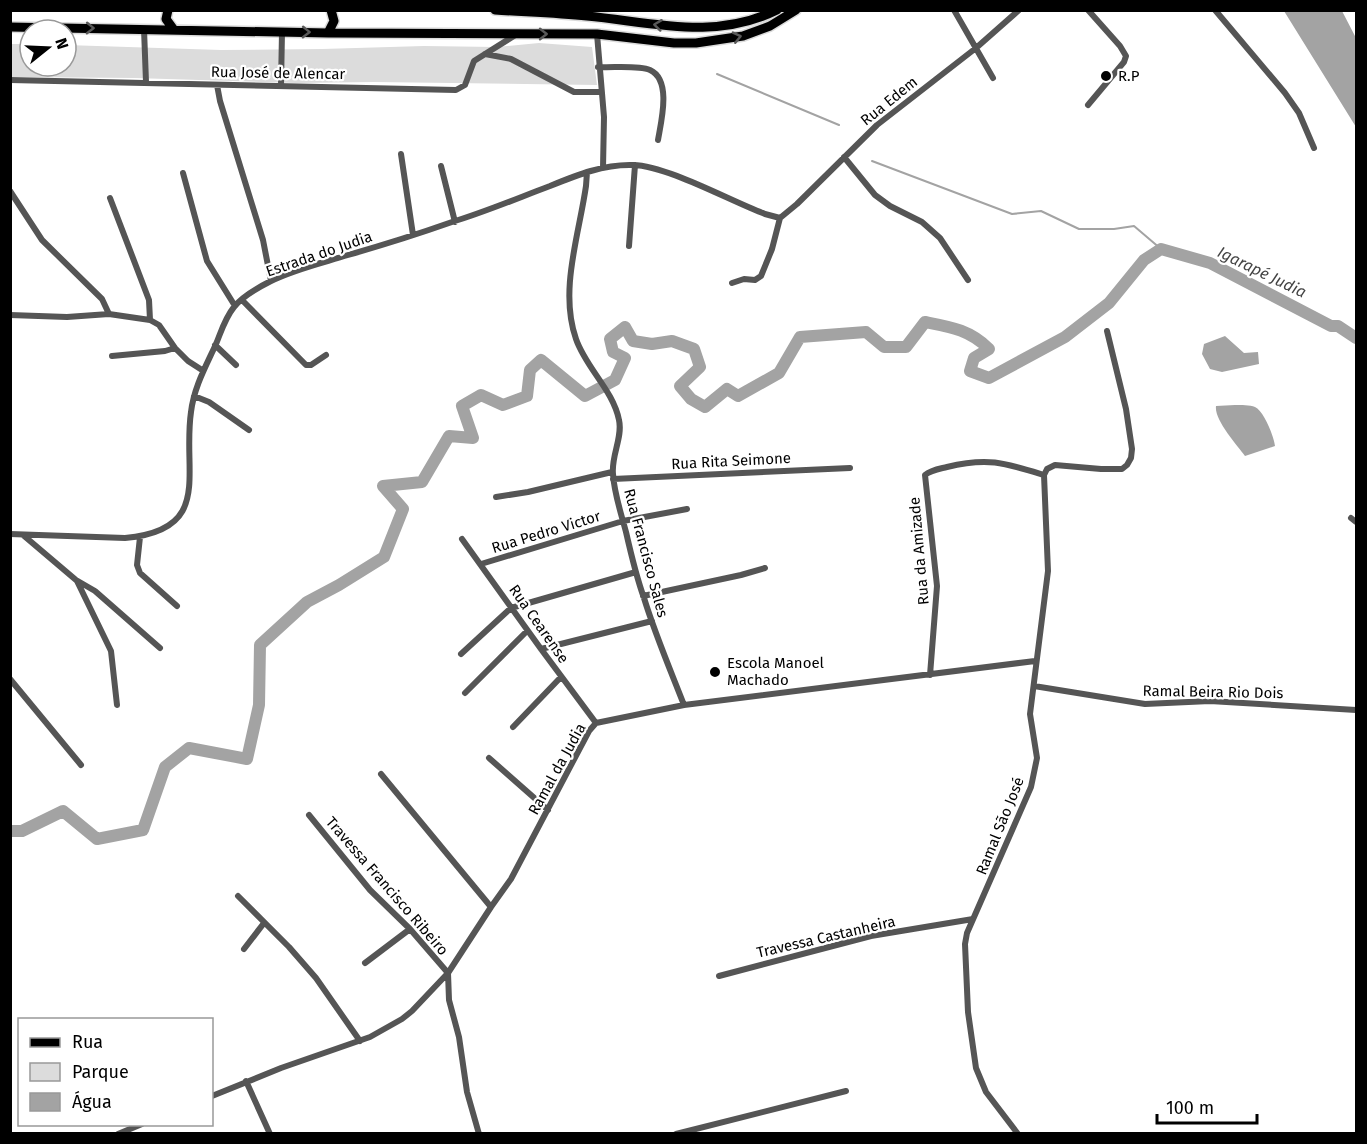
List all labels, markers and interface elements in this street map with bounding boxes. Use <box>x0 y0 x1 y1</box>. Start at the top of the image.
north arrow <box>18 18 78 78</box>
one-way arrow <box>654 19 663 31</box>
one-way arrow <box>85 22 94 34</box>
one-way arrow <box>301 26 310 39</box>
one-way arrow <box>538 28 547 40</box>
one-way arrow <box>732 31 742 44</box>
text: N <box>51 36 72 51</box>
street label: Rua José de Alencar <box>211 63 346 83</box>
place label: R.P <box>1118 67 1140 85</box>
marker: R.P <box>1099 69 1113 83</box>
street label: Rua Edem <box>857 73 921 129</box>
street label: Estrada do Judia <box>263 227 375 281</box>
water label: Igarapé Judia <box>1214 242 1310 302</box>
street label: Rua Rita Seimone <box>671 449 791 473</box>
street label: Rua Francisco Sales <box>620 487 672 619</box>
street label: Rua da Amizade <box>905 496 933 606</box>
street label: Rua Pedro Victor <box>489 507 603 557</box>
street label: Rua Cearense <box>505 581 573 667</box>
place label: Escola Manoel Machado <box>727 654 825 689</box>
marker: Escola Manoel Machado <box>708 665 722 679</box>
street label: Ramal Beira Rio Dois <box>1142 682 1284 702</box>
street label: Ramal da Judia <box>524 720 590 818</box>
street label: Ramal São José <box>972 774 1028 878</box>
street label: Travessa Francisco Ribeiro <box>322 813 452 959</box>
street label: Travessa Castanheira <box>755 912 897 962</box>
legend <box>18 1018 213 1126</box>
text: Rua <box>72 1031 103 1053</box>
text: Parque <box>72 1061 129 1083</box>
scale bar <box>1157 1087 1258 1125</box>
text: Água <box>72 1090 112 1113</box>
text: 100 m <box>1166 1097 1214 1119</box>

